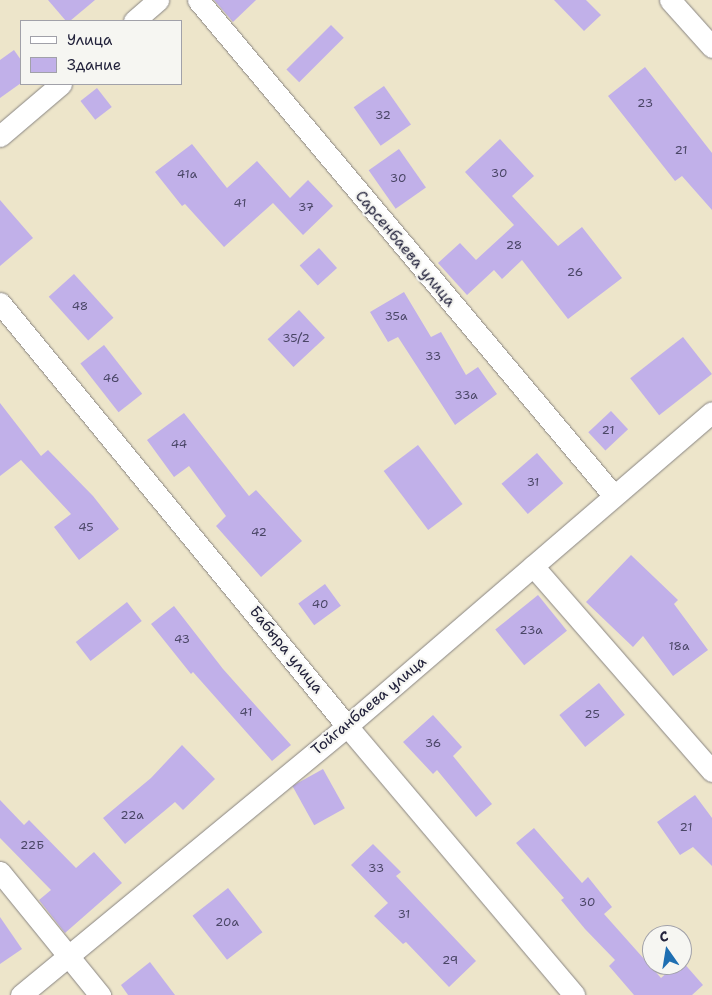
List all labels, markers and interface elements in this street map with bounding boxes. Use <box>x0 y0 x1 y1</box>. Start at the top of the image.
legend <box>20 20 182 85</box>
text: Улица <box>67 30 112 50</box>
text: Здание <box>67 55 121 75</box>
house number: 23 <box>637 97 653 111</box>
house number: 32 <box>375 109 391 123</box>
house number: 21 <box>675 144 687 158</box>
house number: 30 <box>491 167 507 181</box>
house number: 41а <box>177 168 197 182</box>
house number: 30 <box>390 172 406 186</box>
street label: Сарсенбаева улица <box>351 187 459 311</box>
house number: 41 <box>234 197 246 211</box>
house number: 37 <box>298 201 314 215</box>
house number: 28 <box>506 239 522 253</box>
house number: 26 <box>567 266 583 280</box>
house number: 48 <box>72 300 88 314</box>
house number: 35а <box>385 310 407 324</box>
house number: 35/2 <box>282 332 310 346</box>
house number: 33 <box>425 350 441 364</box>
house number: 46 <box>103 372 119 386</box>
house number: 33а <box>454 389 478 403</box>
house number: 21 <box>602 424 614 438</box>
house number: 44 <box>171 438 187 452</box>
house number: 31 <box>527 476 539 490</box>
house number: 45 <box>78 521 94 535</box>
house number: 42 <box>251 526 267 540</box>
house number: 40 <box>312 598 328 612</box>
street label: Бабыра улица <box>245 603 327 697</box>
house number: 23а <box>519 624 543 638</box>
house number: 43 <box>174 633 190 647</box>
house number: 18а <box>669 640 689 654</box>
street label: Тойганбаева улица <box>308 653 430 759</box>
house number: 41 <box>240 706 252 720</box>
house number: 25 <box>584 708 600 722</box>
house number: 36 <box>425 737 441 751</box>
house number: 22а <box>120 809 144 823</box>
house number: 21 <box>680 821 692 835</box>
house number: 22Б <box>20 839 44 853</box>
house number: 33 <box>368 862 384 876</box>
house number: 30 <box>579 896 595 910</box>
house number: 31 <box>398 908 410 922</box>
house number: 20а <box>215 916 239 930</box>
north arrow <box>642 925 692 975</box>
text: С <box>658 927 670 946</box>
house number: 29 <box>442 954 458 968</box>

